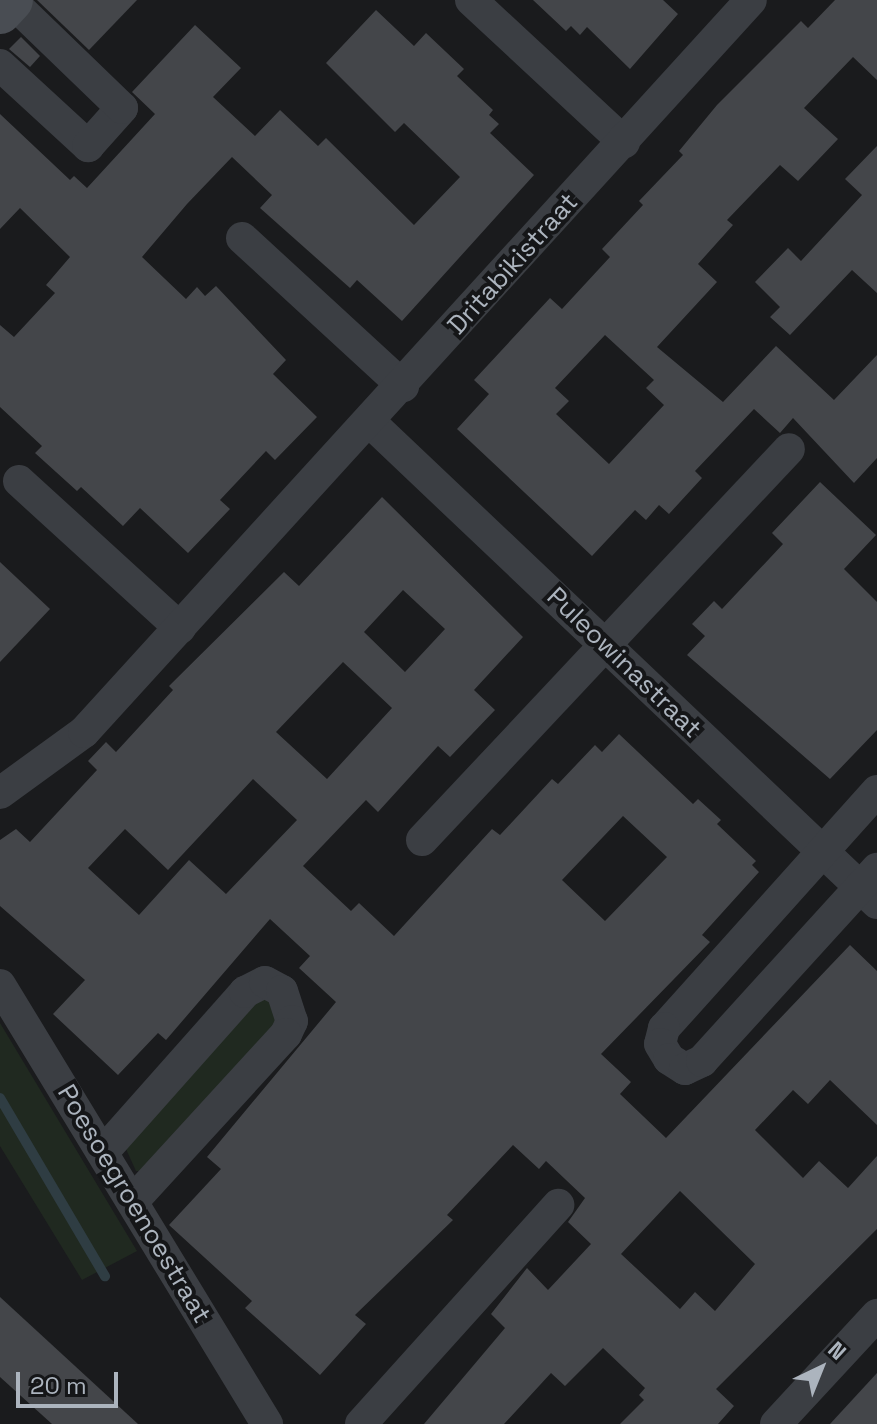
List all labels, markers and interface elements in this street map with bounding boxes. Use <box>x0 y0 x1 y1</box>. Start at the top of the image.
street label: Dritabikistraat <box>441 187 585 341</box>
street label: Puleowinastraat <box>540 581 708 745</box>
street label: Poesoegroenoestraat <box>50 1079 218 1329</box>
north arrow <box>781 1328 861 1408</box>
text: N <box>822 1335 852 1366</box>
scale bar <box>20 1356 122 1406</box>
text: 20 m <box>30 1370 87 1401</box>

